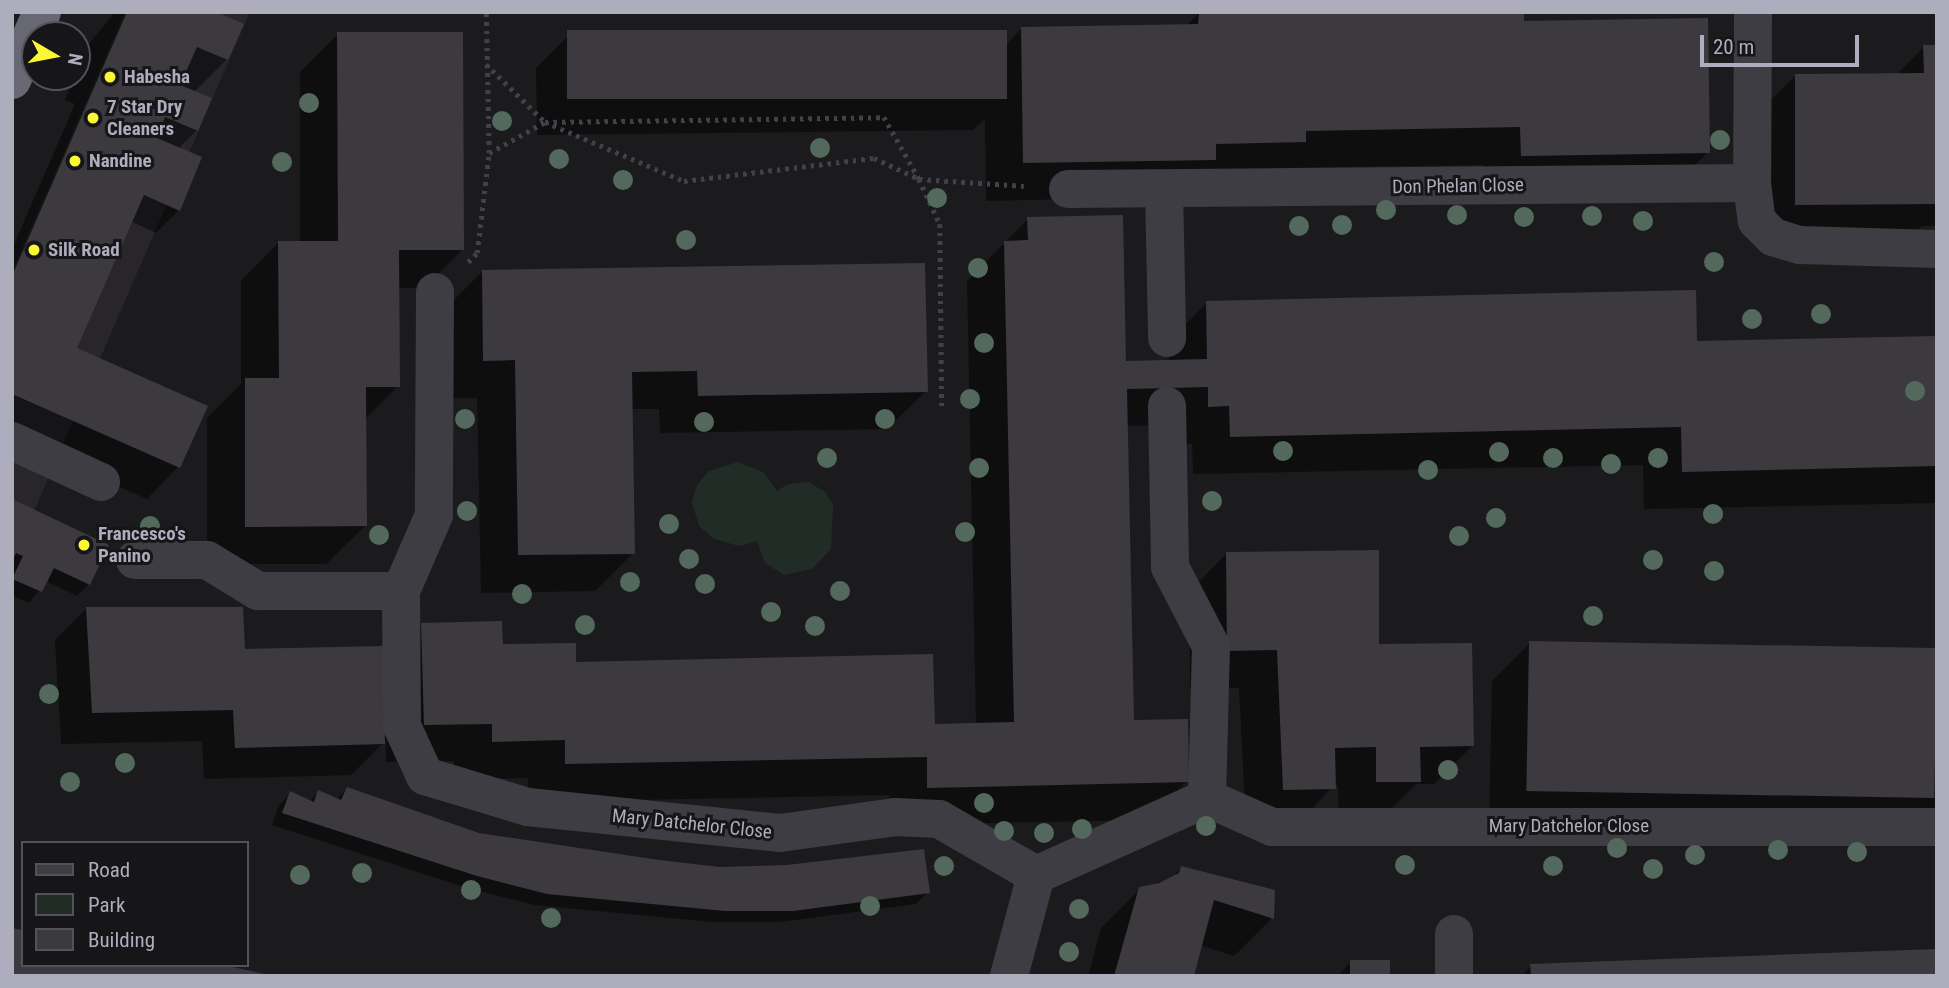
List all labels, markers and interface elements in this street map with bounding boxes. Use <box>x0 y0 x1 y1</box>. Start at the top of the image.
north arrow <box>21 21 91 91</box>
scale bar <box>1704 21 1863 65</box>
text: 20 m <box>1713 35 1754 59</box>
text: N <box>63 52 88 67</box>
place label: Habesha <box>124 66 190 88</box>
marker: Habesha <box>102 69 118 85</box>
place label: 7 Star Dry Cleaners <box>107 96 182 140</box>
marker: 7 Star Dry Cleaners <box>85 110 101 126</box>
place label: Nandine <box>89 150 152 172</box>
marker: Nandine <box>67 153 83 169</box>
street label: Don Phelan Close <box>1392 173 1524 199</box>
place label: Silk Road <box>48 239 120 261</box>
marker: Silk Road <box>26 242 42 258</box>
place label: Francesco's Panino <box>98 523 186 567</box>
marker: Francesco's Panino <box>76 537 92 553</box>
street label: Mary Datchelor Close <box>611 804 773 844</box>
street label: Mary Datchelor Close <box>1489 815 1649 837</box>
legend <box>21 841 248 967</box>
text: Road <box>88 858 130 882</box>
text: Park <box>88 893 125 917</box>
text: Building <box>88 928 155 952</box>

